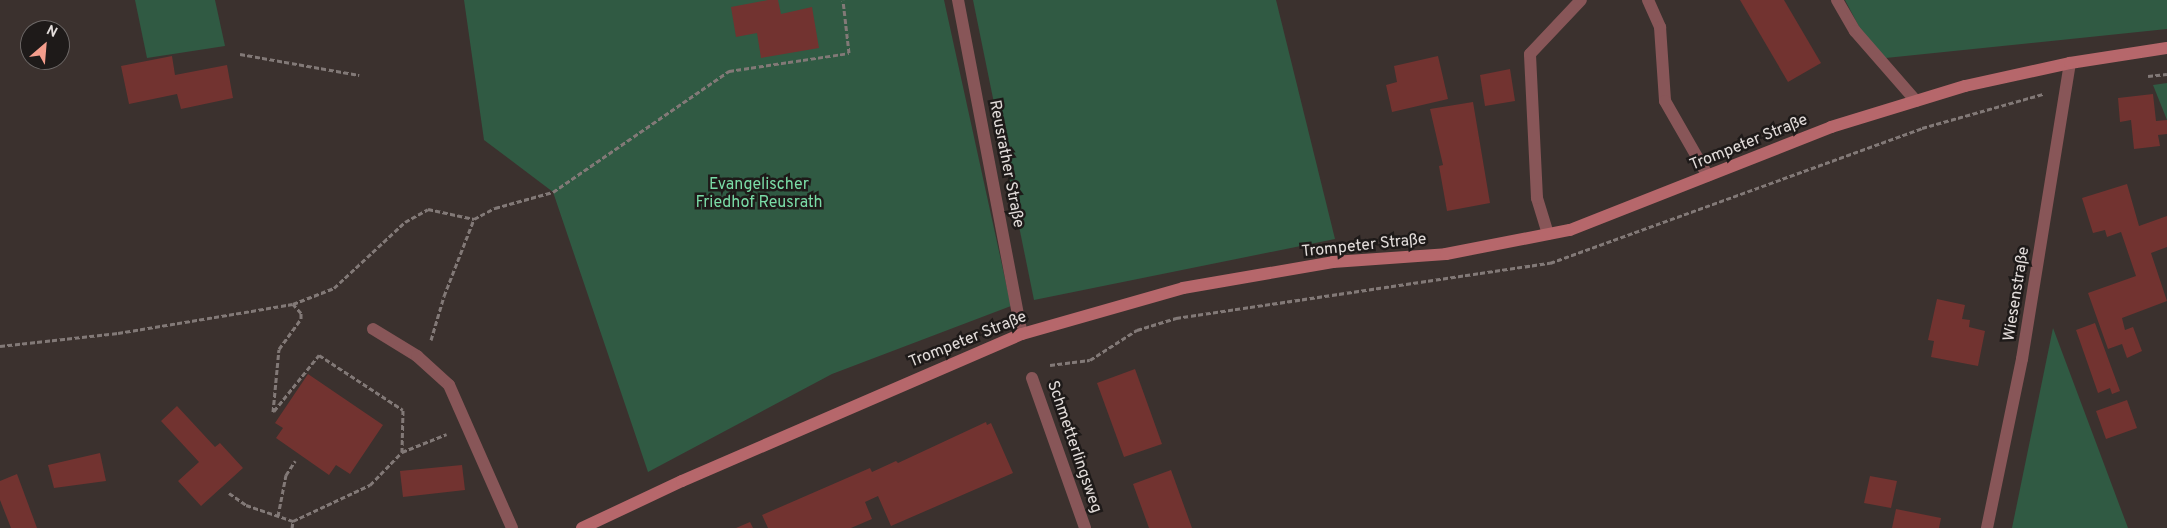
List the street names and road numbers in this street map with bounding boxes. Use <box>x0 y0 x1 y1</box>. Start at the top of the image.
street label: Reusrather Straße <box>984 98 1028 230</box>
street label: Trompeter Straße <box>1687 111 1811 175</box>
street label: Trompeter Straße <box>1301 230 1427 262</box>
street label: Wiesenstraße <box>2000 245 2034 343</box>
street label: Trompeter Straße <box>906 308 1030 372</box>
street label: Schmetterlingsweg <box>1042 378 1106 516</box>

